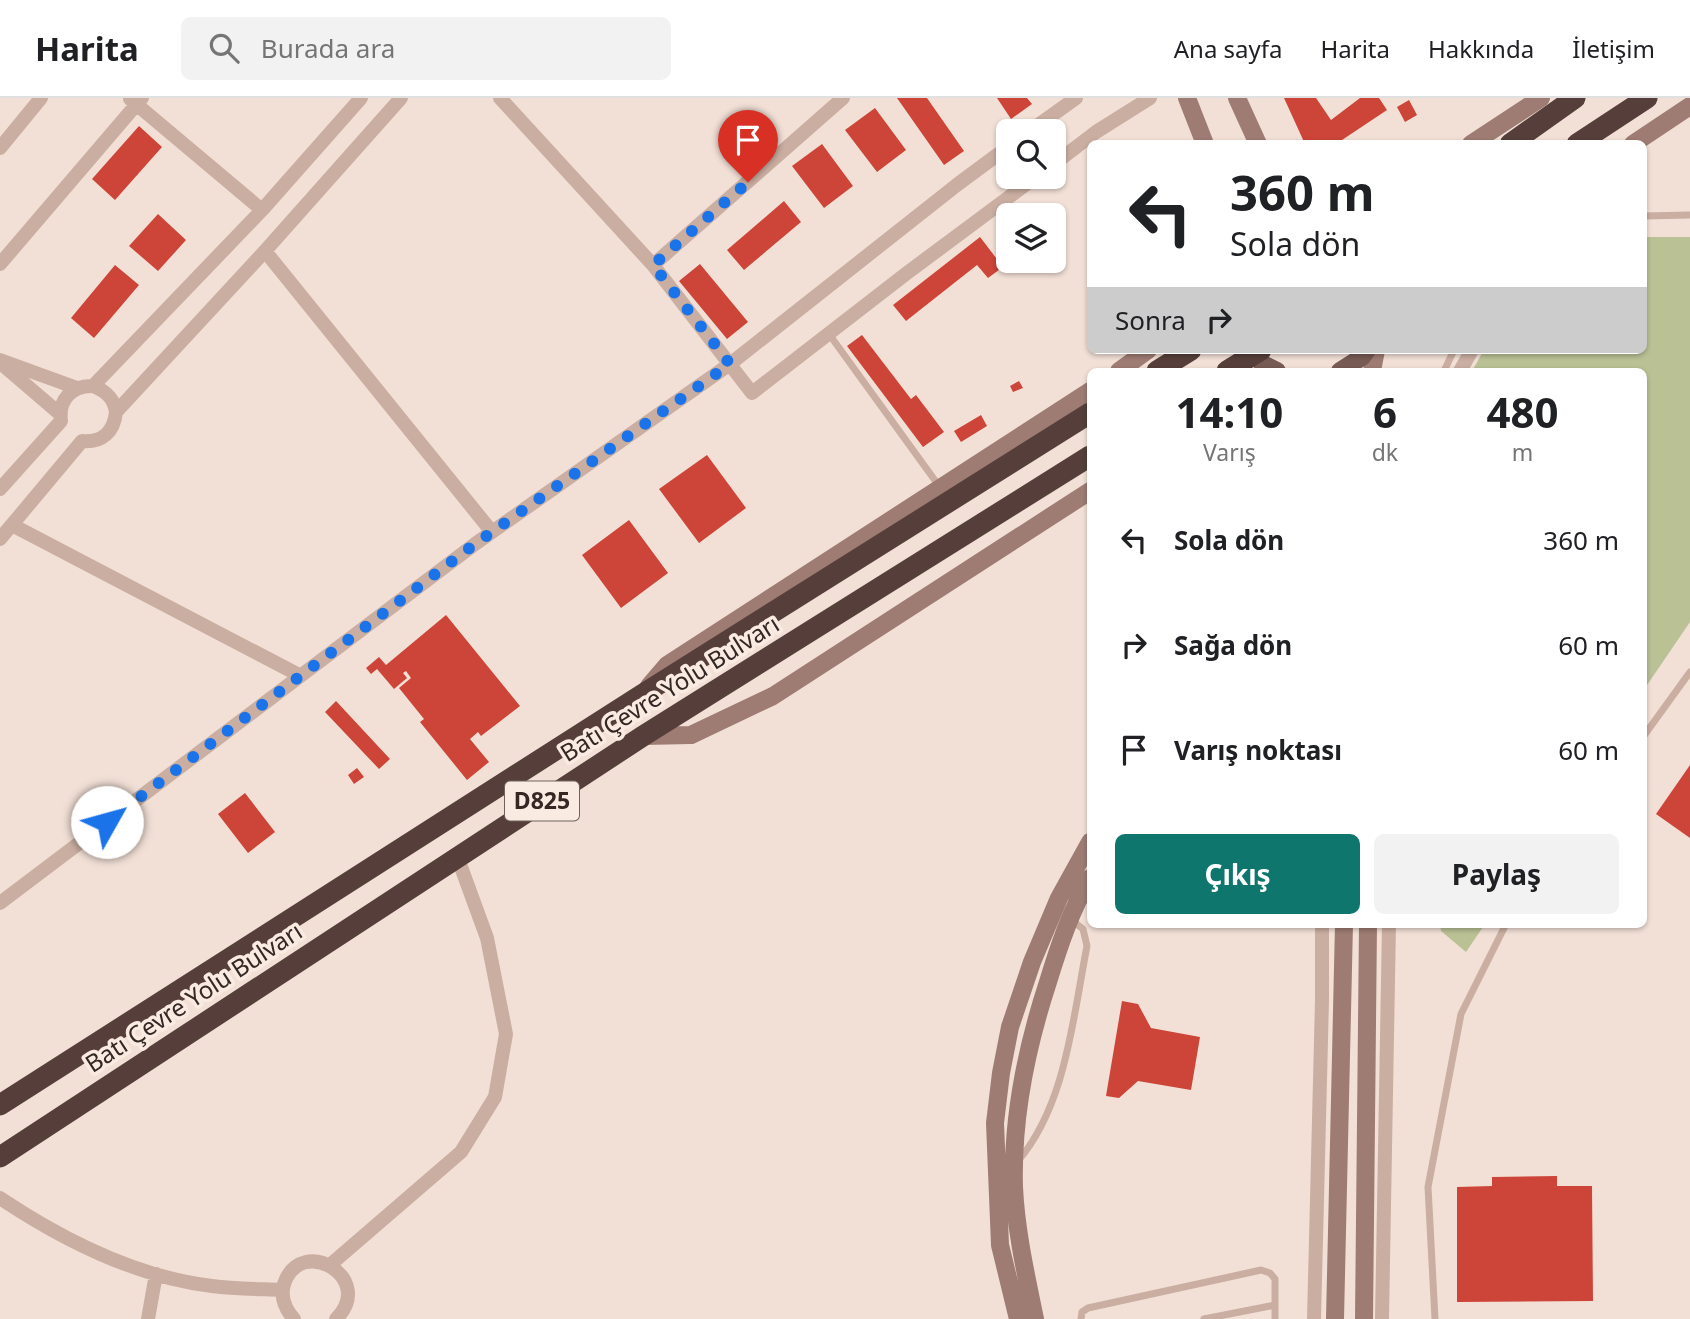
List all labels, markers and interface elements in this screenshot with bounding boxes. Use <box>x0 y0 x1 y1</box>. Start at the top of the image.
search box <box>181 17 671 80</box>
text: Harita <box>35 26 139 71</box>
icon: search <box>205 29 243 67</box>
text: Burada ara <box>261 30 395 66</box>
text: Ana sayfa <box>1174 32 1283 65</box>
text: Harita <box>1321 32 1390 65</box>
text: Hakkında <box>1428 32 1534 65</box>
text: İletişim <box>1572 32 1655 65</box>
pin <box>718 110 778 182</box>
map controls <box>996 119 1066 273</box>
button: search <box>996 119 1066 189</box>
icon: arrive <box>729 121 767 159</box>
text: 360 m <box>1230 159 1375 225</box>
icon: left <box>1115 168 1206 259</box>
button: layers <box>996 203 1066 273</box>
text: Sola dön <box>1230 222 1360 265</box>
icon: right <box>1200 301 1238 339</box>
text: Sonra <box>1115 302 1186 338</box>
text: 14:10 <box>1175 383 1283 440</box>
text: 6 <box>1373 383 1397 440</box>
text: 480 <box>1487 383 1559 440</box>
text: Varış <box>1203 436 1256 468</box>
text: dk <box>1372 436 1398 468</box>
text: m <box>1512 436 1533 468</box>
icon: left <box>1115 521 1153 559</box>
text: Sola dön <box>1174 522 1284 558</box>
text: 360 m <box>1543 522 1619 558</box>
street label: Batı Çevre Yolu Bulvarı <box>553 607 785 769</box>
icon: right <box>1115 626 1153 664</box>
text: Sağa dön <box>1174 627 1292 663</box>
text: 60 m <box>1558 627 1619 663</box>
icon: arrive <box>1115 731 1153 769</box>
text: Varış noktası <box>1174 732 1342 768</box>
text: 60 m <box>1558 732 1619 768</box>
road number: D825 <box>505 782 579 820</box>
position arrow <box>70 785 144 859</box>
button: Çıkış <box>1115 834 1360 914</box>
button: Paylaş <box>1374 834 1619 914</box>
street label: Batı Çevre Yolu Bulvarı <box>78 914 308 1079</box>

